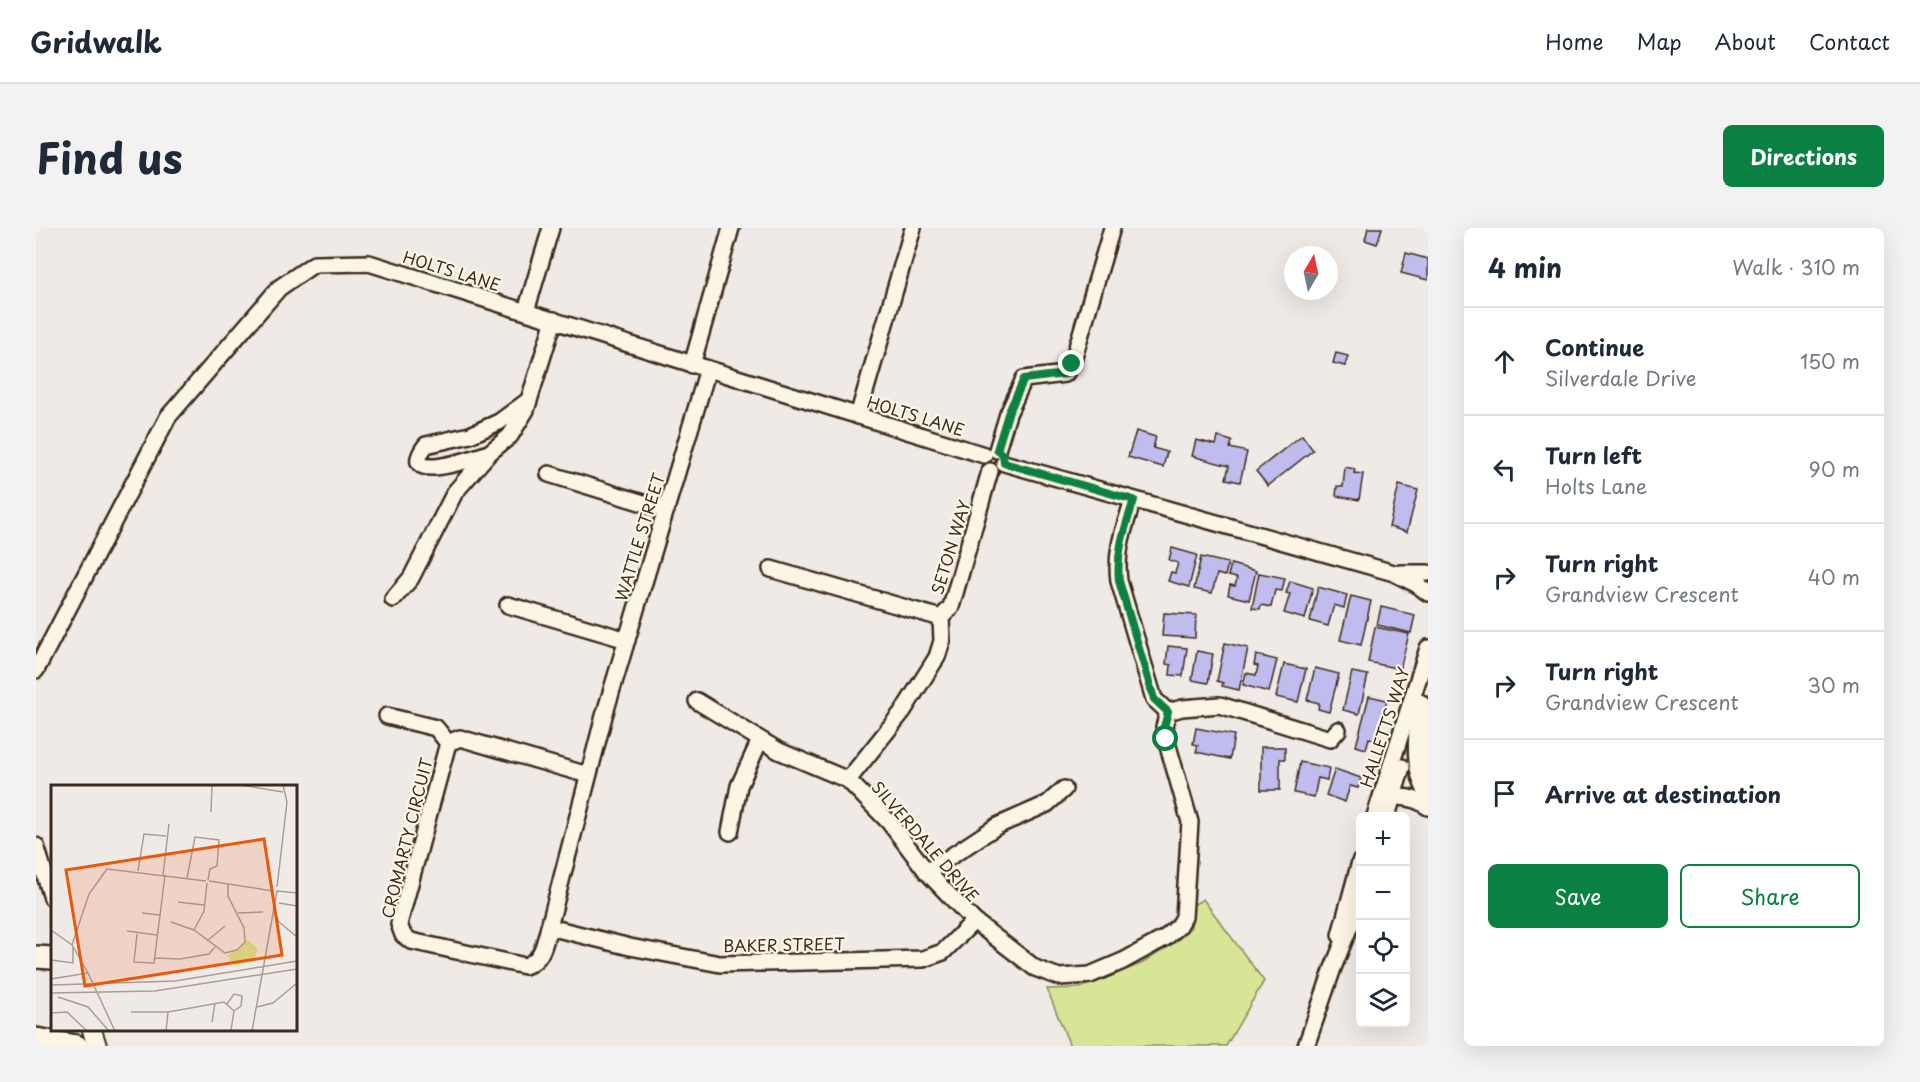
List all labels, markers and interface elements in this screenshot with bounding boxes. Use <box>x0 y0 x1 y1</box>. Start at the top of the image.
text: Gridwalk <box>30 20 162 63</box>
text: Home <box>1545 25 1604 57</box>
text: Map <box>1637 25 1682 57</box>
text: About <box>1715 25 1776 57</box>
text: Contact <box>1809 25 1890 57</box>
text: Find us <box>36 125 183 188</box>
button: Directions <box>1723 125 1884 187</box>
street label: HOLTS LANE <box>400 244 504 296</box>
north arrow <box>1284 246 1338 300</box>
text: 4 min <box>1488 248 1562 287</box>
text: Walk · 310 m <box>1732 252 1860 282</box>
text: Continue <box>1545 330 1644 363</box>
icon: ahead <box>1488 345 1521 378</box>
text: 150 m <box>1800 346 1860 376</box>
route end <box>1058 350 1084 376</box>
text: Silverdale Drive <box>1545 363 1696 393</box>
street label: HOLTS LANE <box>864 389 968 441</box>
text: Turn left <box>1545 438 1642 471</box>
icon: left <box>1488 453 1521 486</box>
text: 90 m <box>1809 454 1860 484</box>
street label: WATTLE STREET <box>608 470 670 604</box>
text: Holts Lane <box>1545 471 1647 501</box>
street label: SETON WAY <box>924 497 976 597</box>
text: Turn right <box>1545 546 1658 579</box>
icon: right <box>1488 561 1521 594</box>
text: 40 m <box>1808 562 1860 592</box>
text: Grandview Crescent <box>1545 579 1739 609</box>
text: Turn right <box>1545 654 1658 687</box>
street label: HALLETTS WAY <box>1353 664 1415 790</box>
icon: right <box>1488 669 1521 702</box>
text: 30 m <box>1807 670 1860 700</box>
text: Grandview Crescent <box>1545 687 1739 717</box>
route start <box>1152 725 1178 751</box>
street label: CROMARTY CIRCUIT <box>374 755 438 921</box>
street label: SILVERDALE DRIVE <box>867 775 985 907</box>
icon: arrive <box>1488 777 1521 810</box>
text: Arrive at destination <box>1545 777 1781 810</box>
inset map <box>51 785 297 1031</box>
map controls <box>1356 812 1410 1028</box>
button: + <box>1356 812 1410 866</box>
button: Save <box>1488 864 1668 928</box>
button: Share <box>1680 864 1860 928</box>
button: − <box>1356 866 1410 920</box>
button: locate <box>1356 920 1410 974</box>
street label: BAKER STREET <box>723 931 845 957</box>
button: layers <box>1356 974 1410 1028</box>

